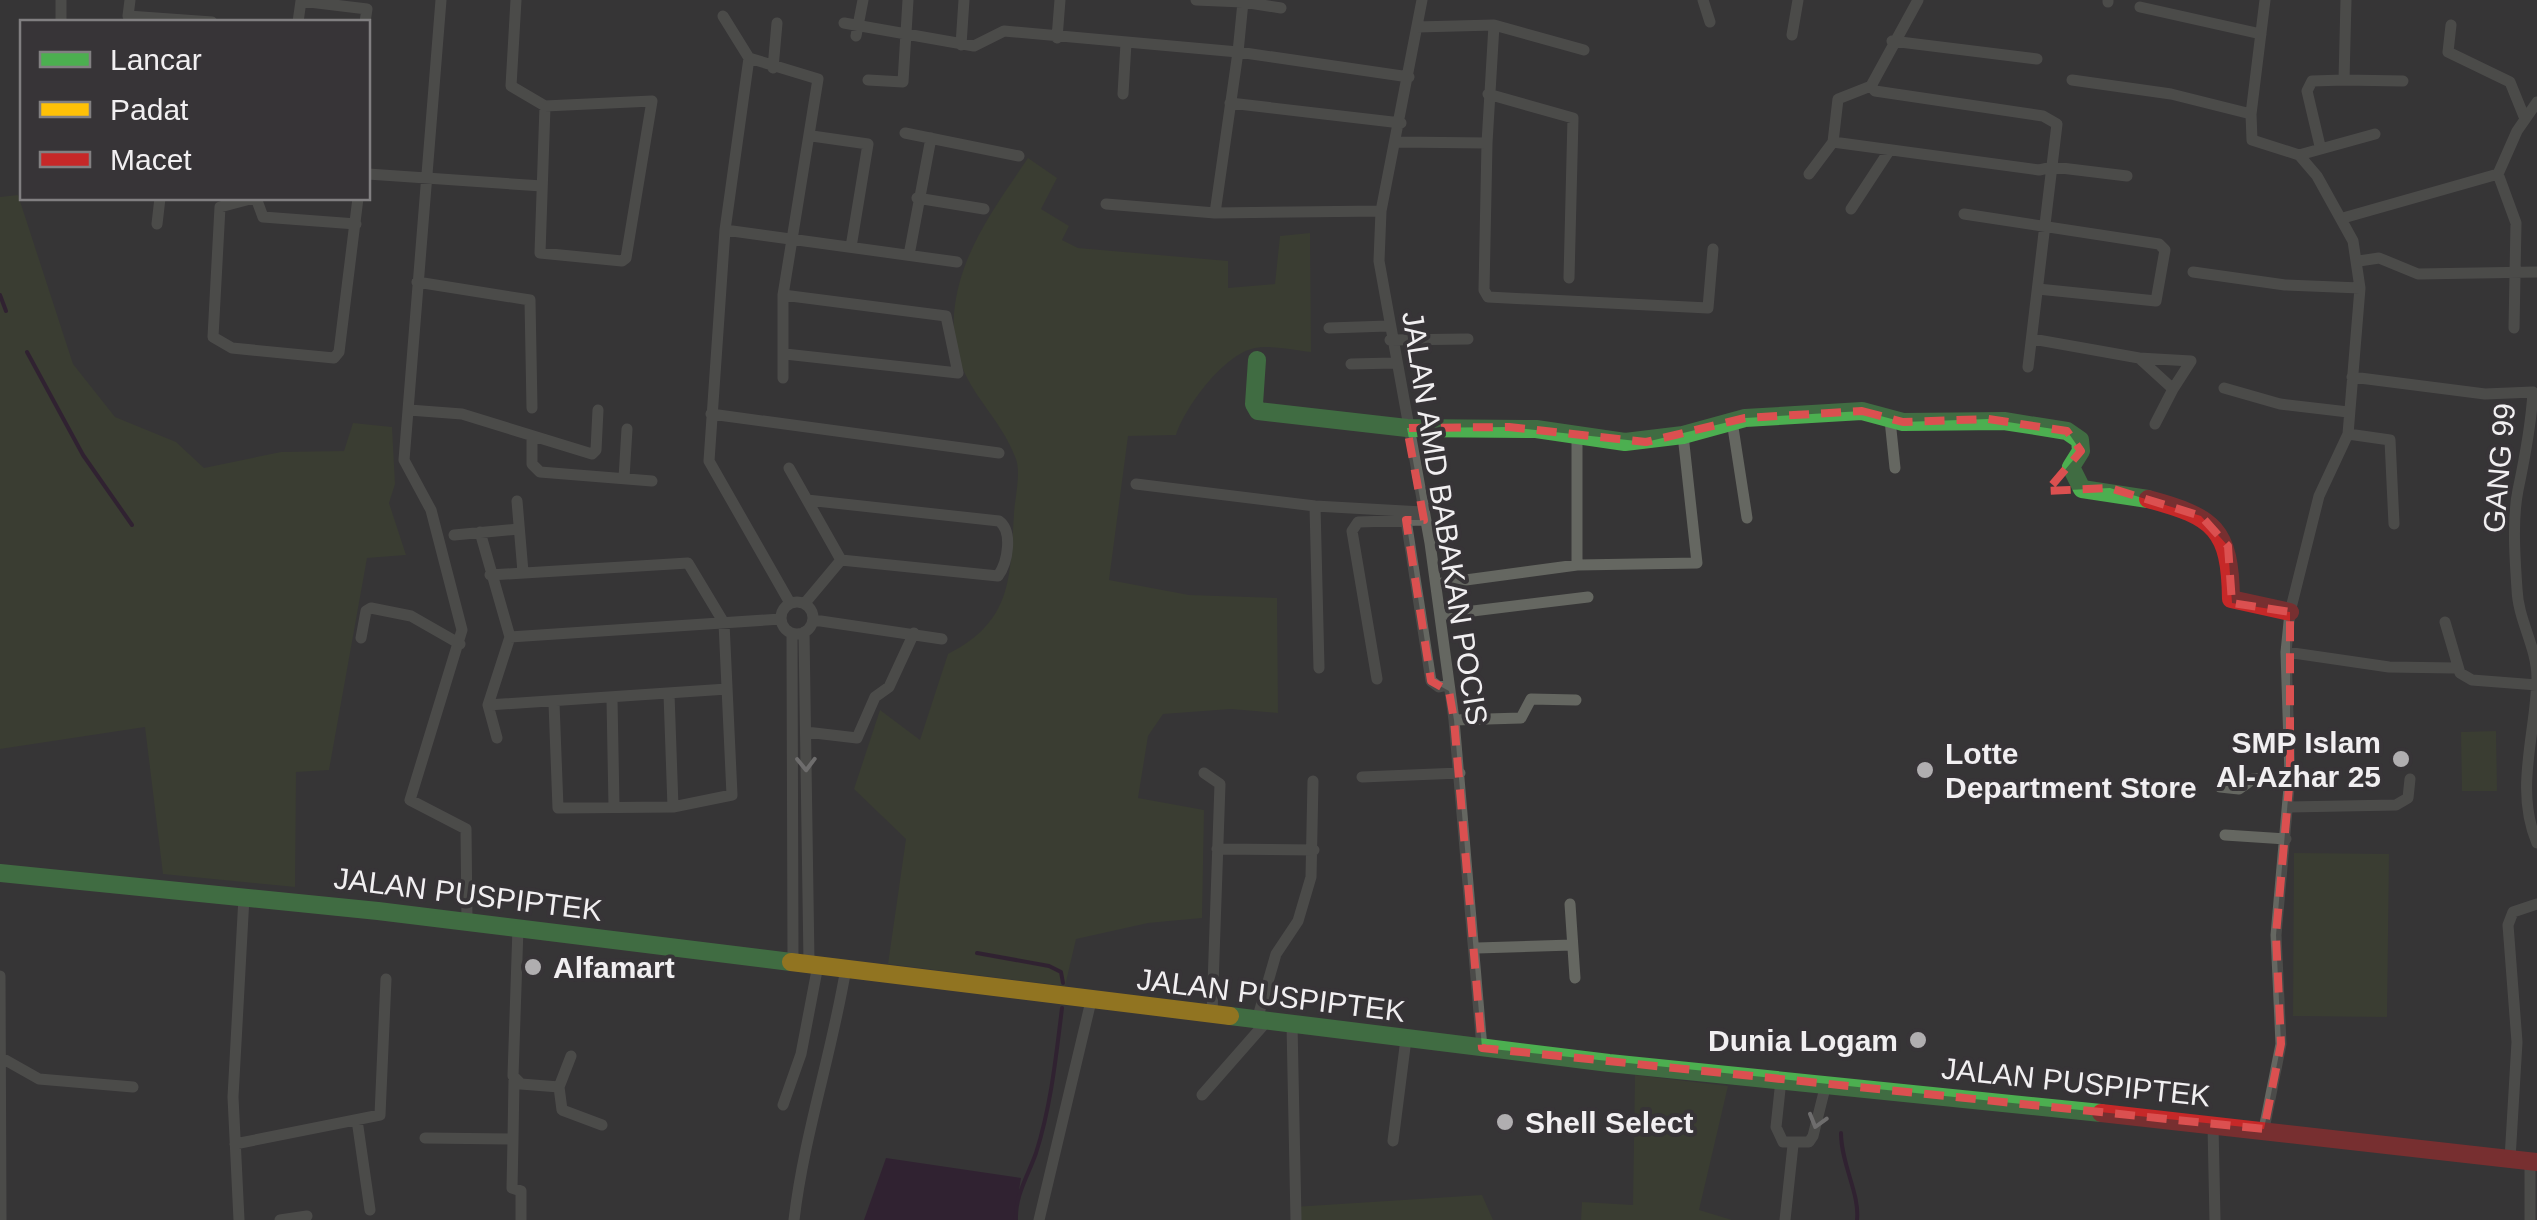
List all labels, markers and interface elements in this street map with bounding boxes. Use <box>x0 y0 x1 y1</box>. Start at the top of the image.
legend <box>20 20 370 200</box>
text: Lancar <box>110 43 202 76</box>
text: Padat <box>110 93 189 126</box>
text: Macet <box>110 143 192 176</box>
street label: JALAN AMD BABAKAN POCIS <box>1396 309 1494 727</box>
street label: GANG 99 <box>2477 402 2521 534</box>
place label: SMP Islam Al-Azhar 25 <box>2216 726 2381 793</box>
place label: Lotte Department Store <box>1945 737 2197 804</box>
marker: SMP Islam Al-Azhar 25 <box>2390 748 2412 770</box>
one-way arrow <box>796 757 817 773</box>
marker: Lotte Department Store <box>1914 759 1936 781</box>
street label: JALAN PUSPIPTEK <box>332 861 604 927</box>
place label: Alfamart <box>553 951 675 984</box>
marker: Alfamart <box>522 956 544 978</box>
street label: JALAN PUSPIPTEK <box>1135 962 1407 1028</box>
place label: Dunia Logam <box>1708 1024 1898 1057</box>
marker: Dunia Logam <box>1907 1029 1929 1051</box>
street label: JALAN PUSPIPTEK <box>1940 1051 2212 1113</box>
place label: Shell Select <box>1525 1106 1693 1139</box>
marker: Shell Select <box>1494 1111 1516 1133</box>
one-way arrow <box>1808 1112 1829 1129</box>

